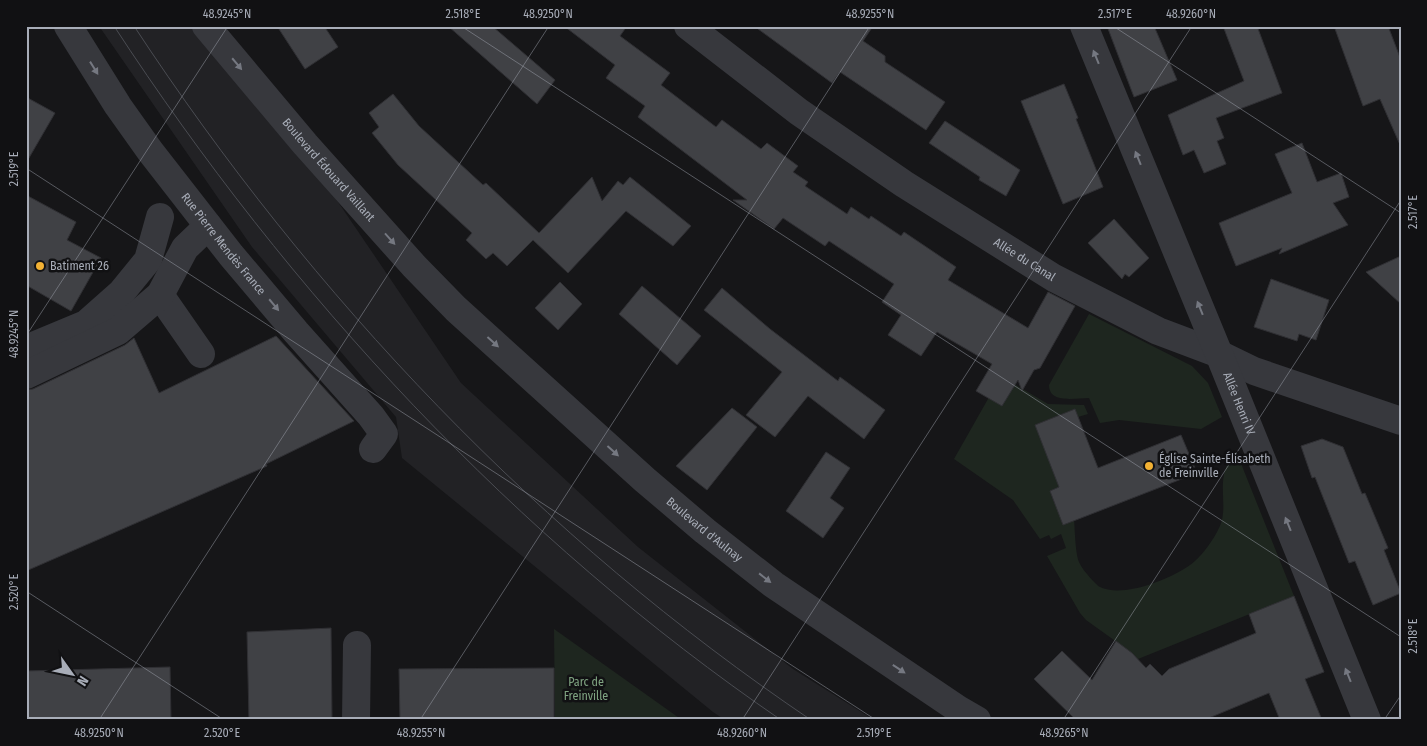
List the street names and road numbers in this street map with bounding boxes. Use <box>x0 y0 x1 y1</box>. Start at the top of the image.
street label: Boulevard Édouard Vaillant <box>279 115 378 224</box>
street label: Rue Pierre Mendès France <box>178 190 269 298</box>
street label: Allée du Canal <box>991 235 1058 284</box>
street label: Allée Henri IV <box>1220 370 1258 438</box>
street label: Boulevard d'Aulnay <box>664 494 746 565</box>

